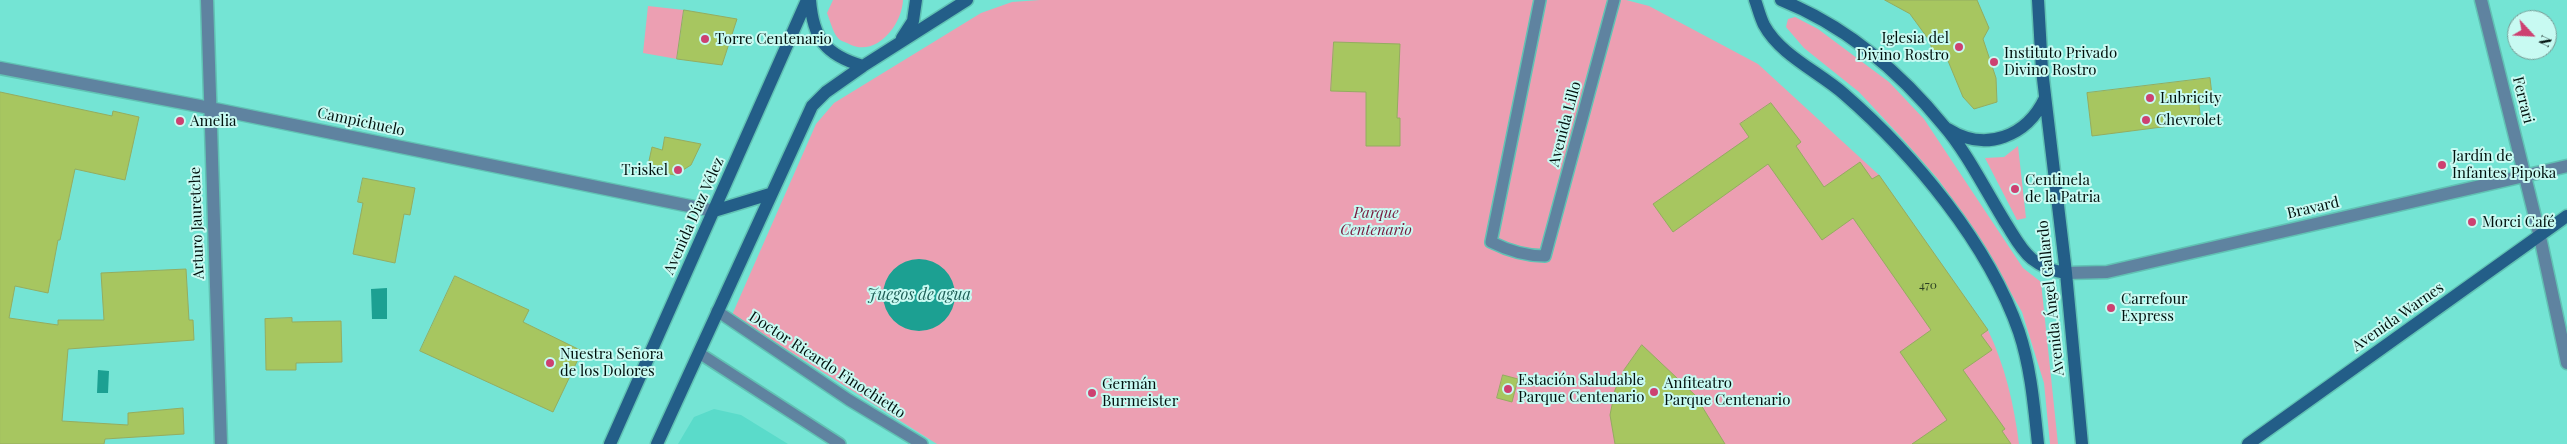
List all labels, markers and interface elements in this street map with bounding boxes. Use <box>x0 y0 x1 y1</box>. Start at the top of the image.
north arrow <box>2507 10 2557 60</box>
place label: Iglesia del Divino Rostro <box>1857 29 1949 64</box>
place label: Torre Centenario <box>715 30 832 48</box>
marker: Torre Centenario <box>699 33 711 45</box>
text: N <box>2534 33 2556 50</box>
marker: Iglesia del Divino Rostro <box>1953 41 1965 53</box>
place label: Instituto Privado Divino Rostro <box>2004 44 2117 79</box>
marker: Instituto Privado Divino Rostro <box>1988 56 2000 68</box>
street label: Ferrari <box>2509 75 2537 125</box>
street label: Avenida Lillo <box>1545 79 1585 169</box>
place label: Lubricity <box>2160 89 2222 107</box>
marker: Lubricity <box>2144 92 2156 104</box>
street label: Campichuelo <box>316 104 406 140</box>
place label: Chevrolet <box>2156 111 2221 129</box>
place label: Amelia <box>190 112 237 130</box>
marker: Chevrolet <box>2140 114 2152 126</box>
marker: Amelia <box>174 115 186 127</box>
place label: Jardín de Infantes Pipoka <box>2452 147 2556 182</box>
street label: Avenida Díaz Vélez <box>660 155 728 277</box>
marker: Jardín de Infantes Pipoka <box>2436 159 2448 171</box>
place label: Triskel <box>621 161 668 179</box>
marker: Triskel <box>672 164 684 176</box>
street label: Arturo Jauretche <box>186 167 208 279</box>
place label: Centinela de la Patria <box>2025 171 2101 206</box>
marker: Centinela de la Patria <box>2009 183 2021 195</box>
street label: Bravard <box>2285 193 2341 223</box>
park label: Parque Centenario <box>1340 204 1412 239</box>
place label: Morci Café <box>2482 213 2555 231</box>
marker: Morci Café <box>2466 216 2478 228</box>
street label: Avenida Ángel Gallardo <box>2034 219 2068 377</box>
house number: 470 <box>1919 278 1937 292</box>
street label: Avenida Warnes <box>2349 279 2447 355</box>
water label: Juegos de agua <box>867 285 971 305</box>
place label: Carrefour Express <box>2121 290 2188 325</box>
marker: Carrefour Express <box>2105 302 2117 314</box>
street label: Doctor Ricardo Finochietto <box>746 308 908 422</box>
place label: Nuestra Señora de los Dolores <box>560 345 664 380</box>
marker: Nuestra Señora de los Dolores <box>544 357 556 369</box>
place label: Estación Saludable Parque Centenario <box>1518 371 1644 406</box>
place label: Anfiteatro Parque Centenario <box>1664 374 1790 409</box>
place label: Germán Burmeister <box>1102 375 1178 410</box>
marker: Estación Saludable Parque Centenario <box>1502 383 1514 395</box>
marker: Anfiteatro Parque Centenario <box>1648 386 1660 398</box>
marker: Germán Burmeister <box>1086 387 1098 399</box>

